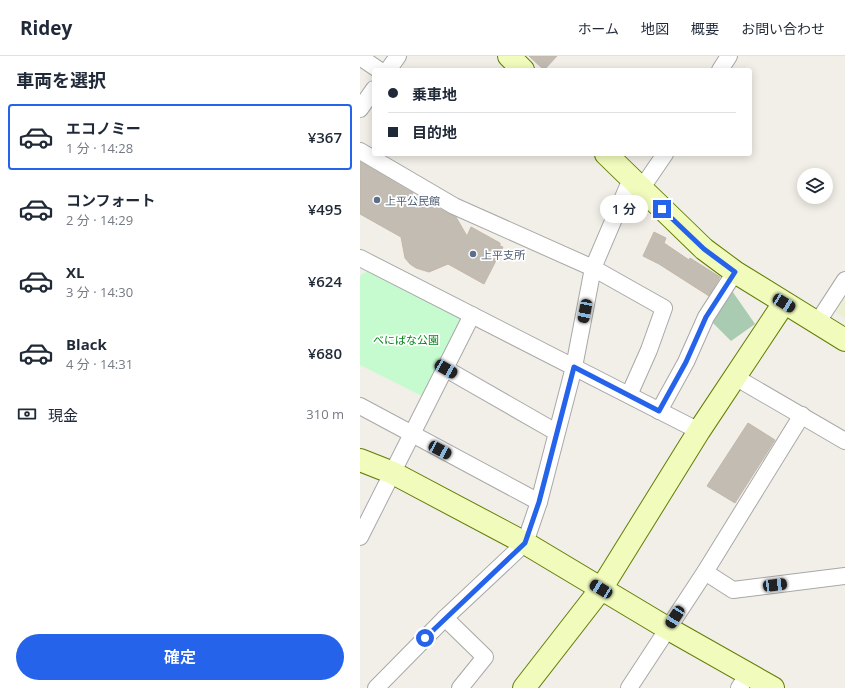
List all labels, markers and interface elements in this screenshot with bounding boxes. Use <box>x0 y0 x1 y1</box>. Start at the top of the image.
text: Ridey <box>20 15 72 41</box>
text: ホーム <box>577 19 619 38</box>
text: 地図 <box>641 19 669 38</box>
text: 概要 <box>691 19 719 38</box>
text: お問い合わせ <box>741 19 825 38</box>
text: 車両を選択 <box>16 68 106 92</box>
text: 乗車地 <box>412 84 457 104</box>
text: エコノミー <box>66 118 141 138</box>
icon: car <box>18 119 54 155</box>
text: 目的地 <box>412 122 457 142</box>
text: ¥367 <box>308 127 342 147</box>
text: 1 分 · 14:28 <box>66 139 133 157</box>
map controls <box>797 168 833 204</box>
button: layers <box>797 168 833 204</box>
text: コンフォート <box>66 190 156 210</box>
icon: car <box>18 191 54 227</box>
place label: 上平公民館 <box>385 193 440 208</box>
marker: 上平公民館 <box>372 195 382 205</box>
callout: 1 分 <box>600 195 648 223</box>
text: ¥495 <box>308 199 342 219</box>
text: 1 分 <box>612 200 636 218</box>
route end <box>653 200 671 218</box>
text: 2 分 · 14:29 <box>66 211 133 229</box>
place label: 上平支所 <box>481 247 526 262</box>
marker: 上平支所 <box>468 249 478 259</box>
text: XL <box>66 262 84 282</box>
icon: car <box>18 263 54 299</box>
text: ¥624 <box>308 271 342 291</box>
text: 3 分 · 14:30 <box>66 283 133 301</box>
car <box>771 292 797 314</box>
car <box>577 298 593 324</box>
park label: べにばな公園 <box>373 332 439 347</box>
text: Black <box>66 334 107 354</box>
icon: car <box>18 335 54 371</box>
text: ¥680 <box>308 343 342 363</box>
text: 4 分 · 14:31 <box>66 355 133 373</box>
car <box>433 358 459 380</box>
icon: cash <box>16 403 38 425</box>
text: 現金 <box>48 405 78 425</box>
text: 310 m <box>306 405 344 423</box>
car <box>427 439 453 461</box>
car <box>588 578 614 600</box>
car <box>762 578 788 592</box>
car <box>663 604 687 630</box>
route start <box>416 629 434 647</box>
button: 確定 <box>16 634 344 680</box>

